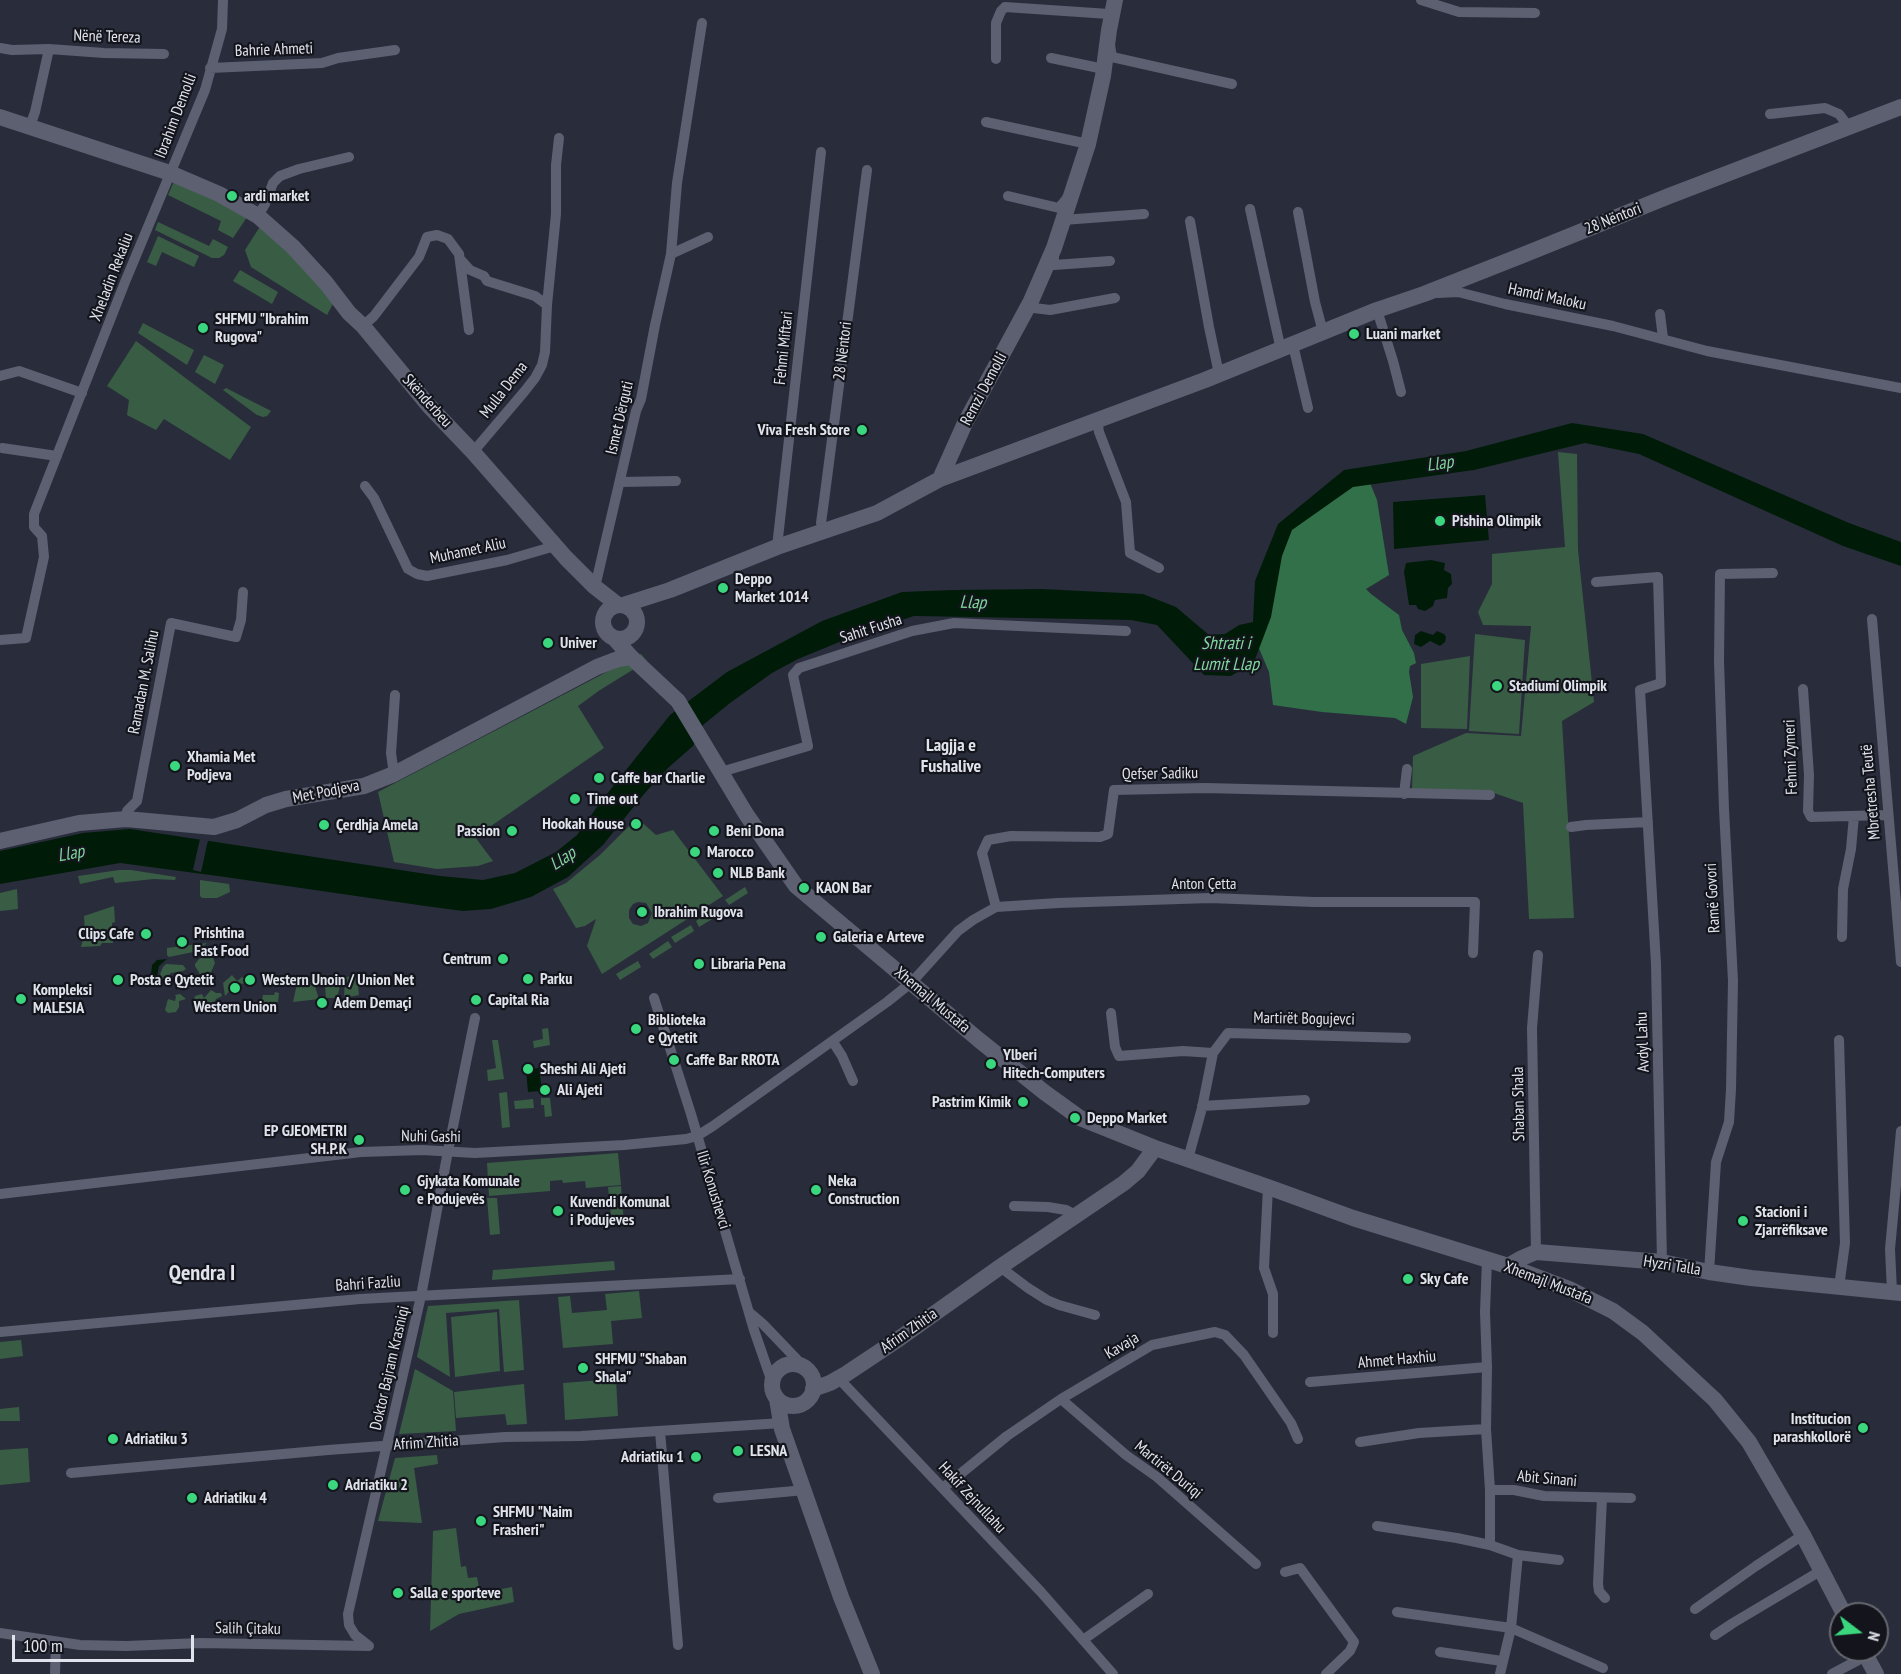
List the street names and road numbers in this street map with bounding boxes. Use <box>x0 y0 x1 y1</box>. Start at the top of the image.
street label: Nënë Tereza <box>73 26 141 48</box>
street label: Bahrie Ahmeti <box>235 39 313 61</box>
street label: Ibrahim Demolli <box>151 71 201 161</box>
street label: 28 Nëntori <box>1582 199 1644 239</box>
street label: Xheladin Rekaliu <box>86 230 138 324</box>
street label: Hamdi Maloku <box>1506 279 1588 315</box>
street label: Fehmi Miftari <box>771 310 797 386</box>
street label: 28 Nëntori <box>830 321 856 381</box>
street label: Remzi Demolli <box>957 349 1011 429</box>
street label: Mulla Dema <box>476 358 532 422</box>
street label: Skënderbeu <box>398 370 456 432</box>
street label: Ismet Dërguti <box>602 379 638 457</box>
street label: Muhamet Aliu <box>428 534 508 568</box>
street label: Sahit Fusha <box>838 610 904 648</box>
street label: Ramadan M. Salihu <box>125 628 163 736</box>
street label: Fehmi Zymeri <box>1780 719 1802 795</box>
street label: Mbretresha Teutë <box>1857 743 1885 841</box>
street label: Qefser Sadiku <box>1122 764 1198 784</box>
street label: Met Podjeva <box>291 776 361 808</box>
street label: Ramë Govori <box>1702 862 1724 934</box>
street label: Anton Çetta <box>1172 874 1236 894</box>
street label: Xhemajl Mustafa <box>890 963 974 1037</box>
street label: Martirët Bogujevci <box>1253 1009 1355 1029</box>
street label: Avdyl Lahu <box>1632 1012 1654 1072</box>
street label: Shaban Shala <box>1509 1067 1529 1141</box>
street label: Nuhi Gashi <box>401 1127 461 1147</box>
street label: Ilir Konushevci <box>692 1148 734 1232</box>
street label: Hyzri Talla <box>1642 1252 1702 1280</box>
street label: Xhemajl Mustafa <box>1501 1257 1595 1309</box>
street label: Bahri Fazliu <box>335 1272 401 1296</box>
street label: Doktor Bajram Krasniqi <box>366 1304 414 1432</box>
street label: Afrim Zhitia <box>877 1304 941 1358</box>
street label: Kavaja <box>1101 1328 1143 1364</box>
street label: Ahmet Haxhiu <box>1357 1347 1437 1373</box>
street label: Afrim Zhitia <box>393 1431 459 1455</box>
street label: Martirët Duriqi <box>1130 1437 1206 1503</box>
street label: Hakif Zejnullahu <box>934 1458 1010 1538</box>
street label: Abit Sinani <box>1516 1467 1578 1491</box>
street label: Salih Çitaku <box>215 1619 281 1639</box>

